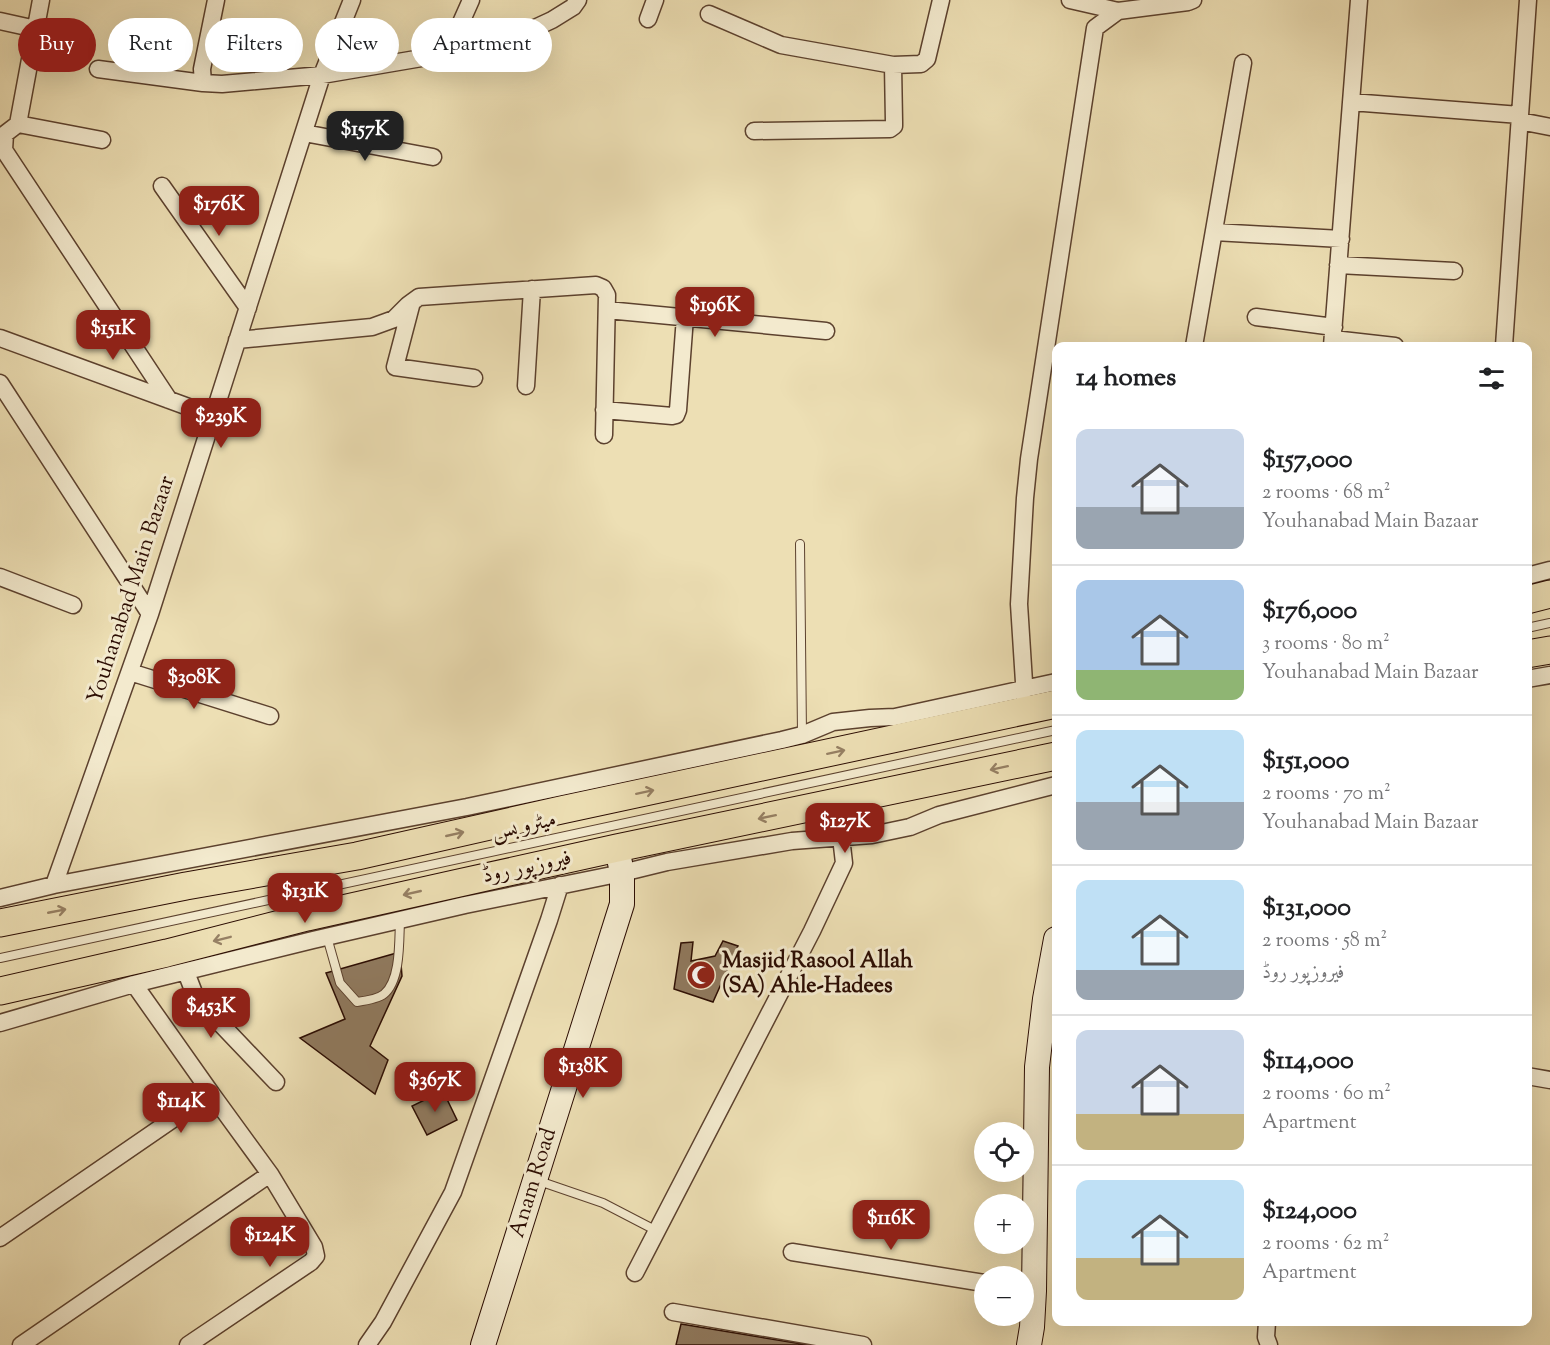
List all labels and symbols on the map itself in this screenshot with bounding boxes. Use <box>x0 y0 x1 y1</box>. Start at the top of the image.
pin: $157K <box>323 111 407 162</box>
pin: $176K <box>177 186 261 237</box>
pin: $196K <box>673 287 757 338</box>
pin: $151K <box>71 310 155 361</box>
pin: $239K <box>179 398 263 449</box>
street label: Youhanabad Main Bazaar <box>80 472 184 708</box>
pin: $308K <box>152 659 236 710</box>
one-way arrow <box>826 745 845 757</box>
one-way arrow <box>990 763 1009 775</box>
one-way arrow <box>635 786 655 797</box>
pin: $127K <box>803 803 887 854</box>
street label: میٹرو بس <box>489 805 559 849</box>
one-way arrow <box>758 812 777 823</box>
one-way arrow <box>445 828 464 839</box>
street label: فیروزپور روڈ <box>479 843 575 893</box>
pin: $131K <box>263 873 347 924</box>
one-way arrow <box>403 888 422 900</box>
one-way arrow <box>47 905 67 916</box>
one-way arrow <box>213 933 232 945</box>
place label: Masjid Rasool Allah (SA) Ahle-Hadees <box>722 946 913 1003</box>
mosque icon: Masjid Rasool Allah (SA) Ahle-Hadees <box>685 959 717 991</box>
pin: $453K <box>169 988 253 1039</box>
pin: $138K <box>541 1048 625 1099</box>
pin: $367K <box>393 1062 477 1113</box>
pin: $114K <box>139 1083 223 1134</box>
street label: Anam Road <box>502 1124 566 1242</box>
pin: $116K <box>849 1200 933 1251</box>
pin: $124K <box>228 1217 312 1268</box>

